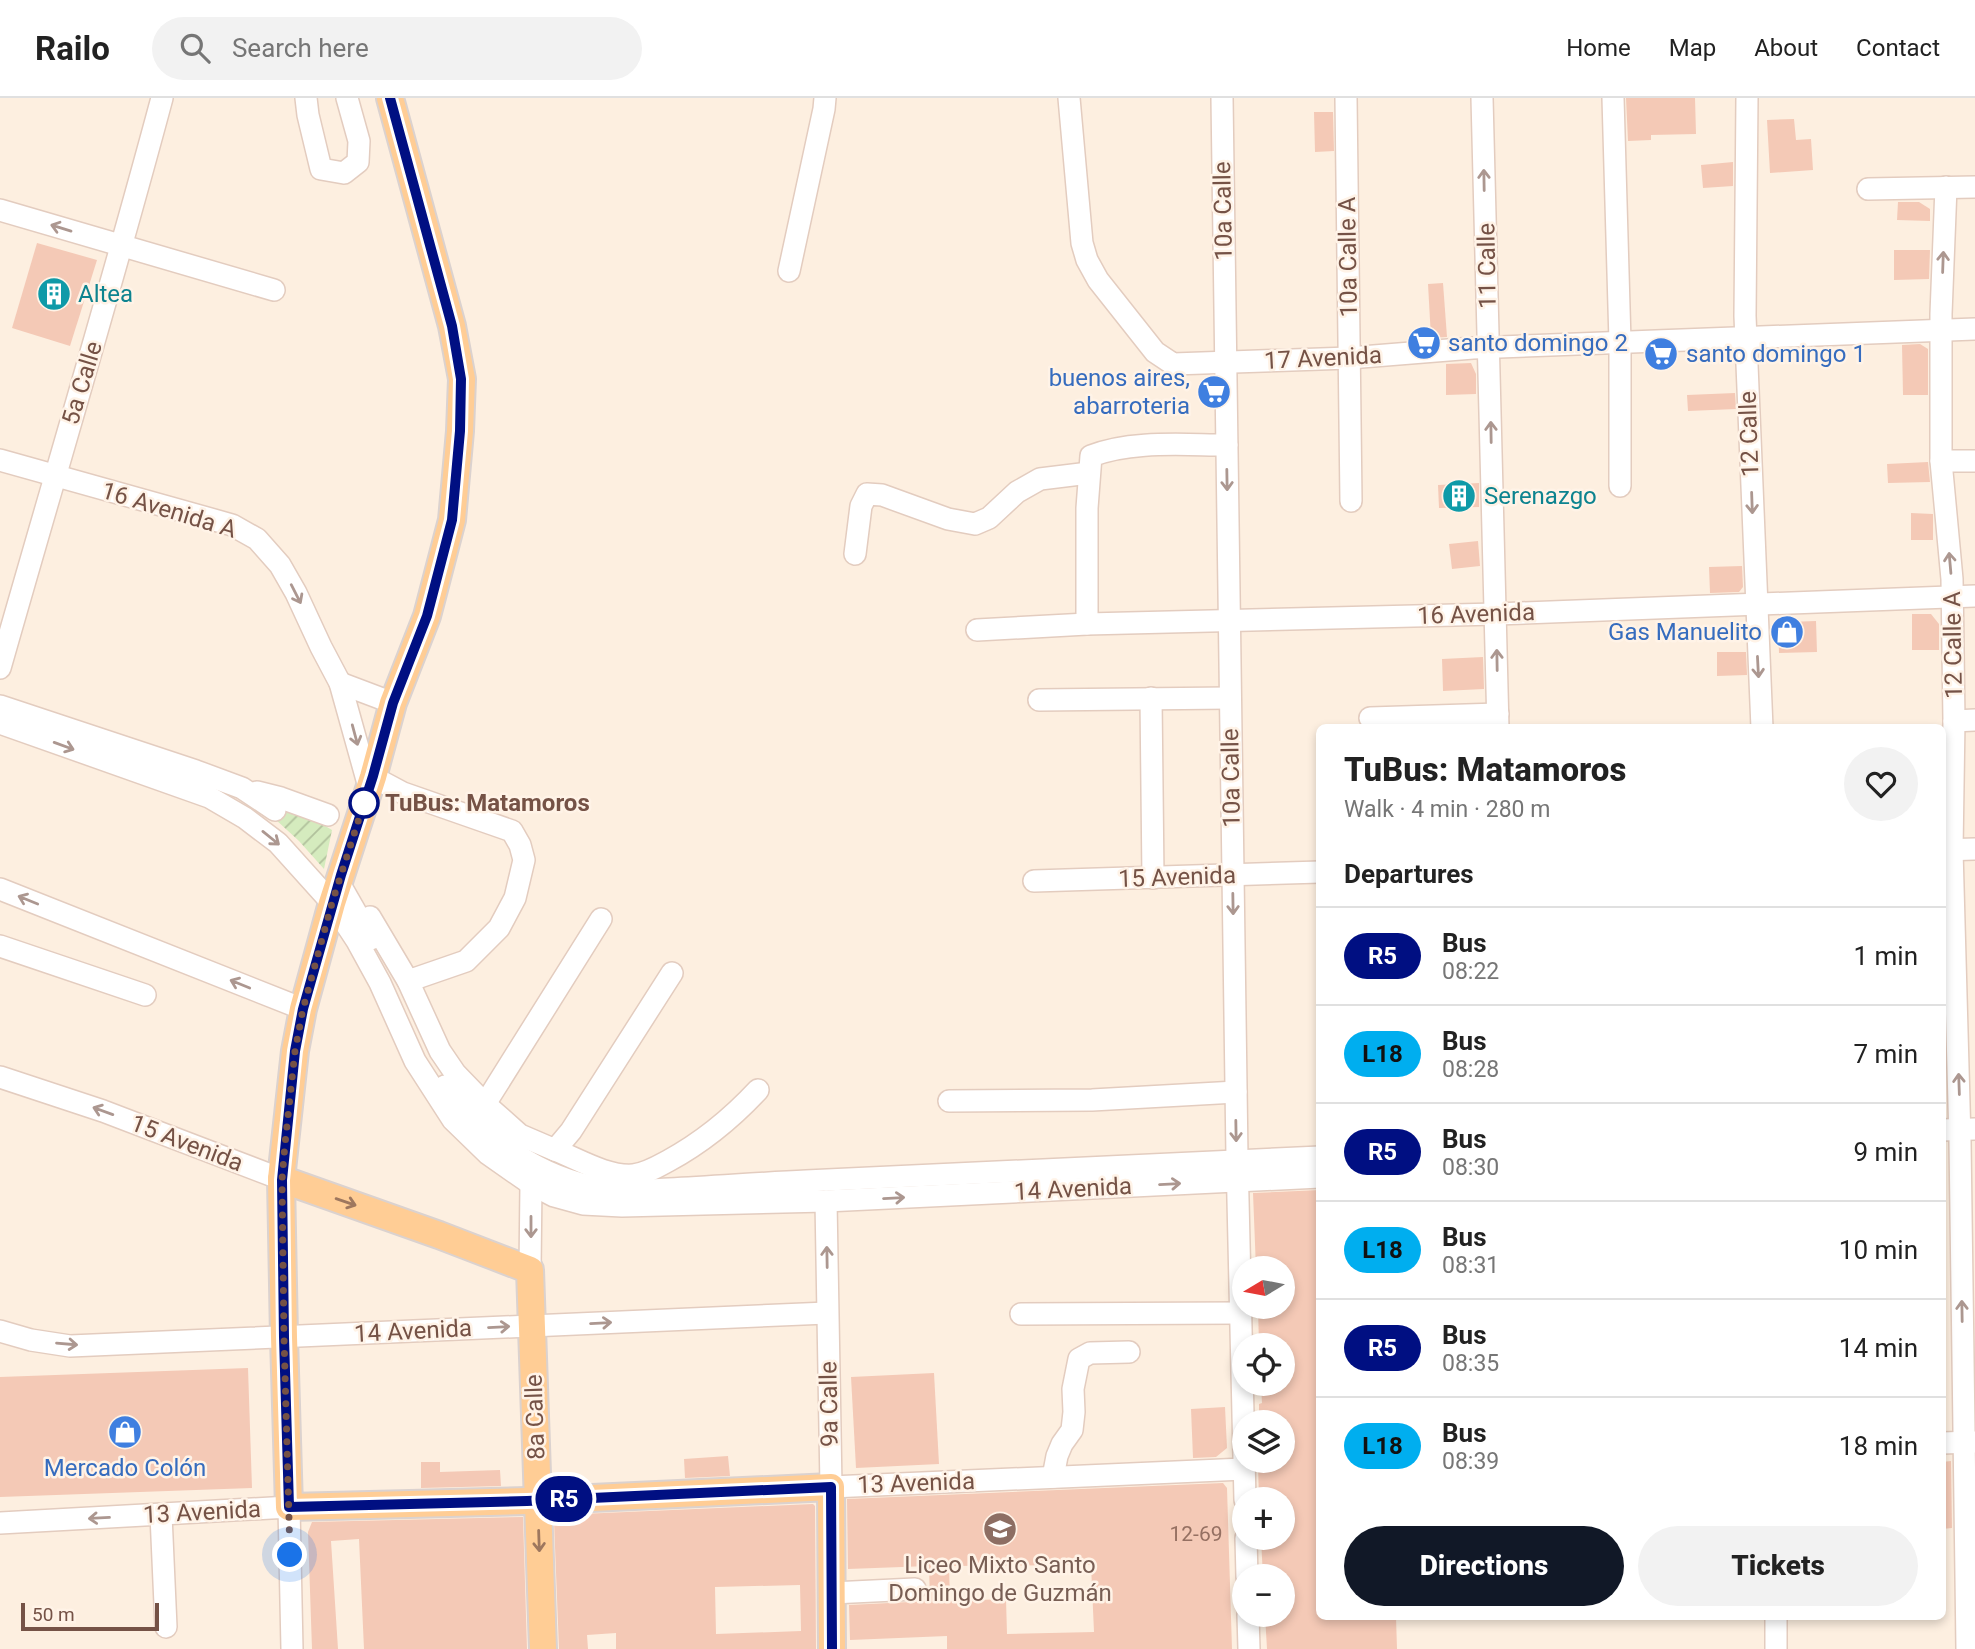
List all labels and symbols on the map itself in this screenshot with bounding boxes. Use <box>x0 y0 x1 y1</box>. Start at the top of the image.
street label: 10a Calle <box>1208 161 1238 261</box>
one-way arrow <box>1478 169 1491 192</box>
street label: 10a Calle A <box>1333 196 1363 318</box>
one-way arrow <box>51 220 73 233</box>
street label: 11 Calle <box>1472 223 1502 309</box>
one-way arrow <box>1936 251 1949 274</box>
building icon: Altea <box>35 275 73 313</box>
place label: Altea <box>78 280 133 308</box>
supermarket icon: santo domingo 2 <box>1405 324 1443 362</box>
place label: santo domingo 2 <box>1448 329 1628 357</box>
supermarket icon: santo domingo 1 <box>1642 335 1680 373</box>
street label: 5a Calle <box>56 338 108 428</box>
place label: santo domingo 1 <box>1686 340 1866 368</box>
street label: 17 Avenida <box>1263 341 1383 375</box>
place label: buenos aires, abarroteria <box>1049 364 1190 420</box>
supermarket icon: buenos aires, abarroteria <box>1195 373 1233 411</box>
street label: 12 Calle <box>1734 391 1764 477</box>
one-way arrow <box>1485 421 1498 444</box>
one-way arrow <box>1220 469 1234 492</box>
street label: 16 Avenida A <box>98 476 240 544</box>
building icon: Serenazgo <box>1440 477 1478 515</box>
place label: Serenazgo <box>1484 482 1597 510</box>
one-way arrow <box>1746 491 1759 514</box>
one-way arrow <box>1943 552 1956 574</box>
one-way arrow <box>289 584 303 604</box>
street label: 12 Calle A <box>1938 591 1968 699</box>
street label: 16 Avenida <box>1417 598 1535 630</box>
shop icon: Gas Manuelito <box>1768 613 1806 651</box>
place label: Gas Manuelito <box>1608 618 1762 646</box>
one-way arrow <box>1490 649 1503 672</box>
one-way arrow <box>1752 655 1765 678</box>
one-way arrow <box>349 723 362 745</box>
street label: 10a Calle <box>1216 728 1246 828</box>
one-way arrow <box>53 740 75 753</box>
marker: TuBus: Matamoros <box>349 788 379 818</box>
place label: TuBus: Matamoros <box>385 789 590 817</box>
one-way arrow <box>261 830 279 845</box>
street label: 15 Avenida <box>1118 861 1236 893</box>
one-way arrow <box>18 892 40 905</box>
one-way arrow <box>1226 892 1240 915</box>
one-way arrow <box>229 976 251 989</box>
one-way arrow <box>1952 1073 1965 1096</box>
one-way arrow <box>93 1104 115 1117</box>
street label: 15 Avenida <box>127 1109 247 1177</box>
one-way arrow <box>1230 1119 1243 1142</box>
street label: 14 Avenida <box>1013 1172 1133 1206</box>
one-way arrow <box>1159 1177 1181 1190</box>
one-way arrow <box>883 1191 906 1204</box>
one-way arrow <box>335 1196 357 1209</box>
one-way arrow <box>524 1215 537 1238</box>
one-way arrow <box>820 1246 834 1269</box>
north arrow <box>1232 1256 1295 1320</box>
one-way arrow <box>1956 1300 1969 1323</box>
street label: 14 Avenida <box>353 1314 473 1348</box>
one-way arrow <box>589 1317 612 1330</box>
one-way arrow <box>487 1321 510 1334</box>
one-way arrow <box>55 1338 78 1351</box>
street label: 9a Calle <box>814 1361 844 1447</box>
street label: 8a Calle <box>520 1374 550 1460</box>
shop icon: Mercado Colón <box>106 1413 144 1451</box>
place label: Mercado Colón <box>44 1454 206 1482</box>
street label: 13 Avenida <box>857 1467 975 1499</box>
line badge: R5 <box>532 1476 596 1522</box>
street label: 13 Avenida <box>142 1495 262 1529</box>
school or university icon: Liceo Mixto Santo Domingo de Guzmán <box>981 1510 1019 1548</box>
one-way arrow <box>88 1512 111 1525</box>
house number: 12-69 <box>1169 1522 1223 1546</box>
one-way arrow <box>533 1530 546 1553</box>
your location <box>272 1537 307 1572</box>
place label: Liceo Mixto Santo Domingo de Guzmán <box>888 1551 1112 1607</box>
scale bar <box>21 1600 159 1632</box>

